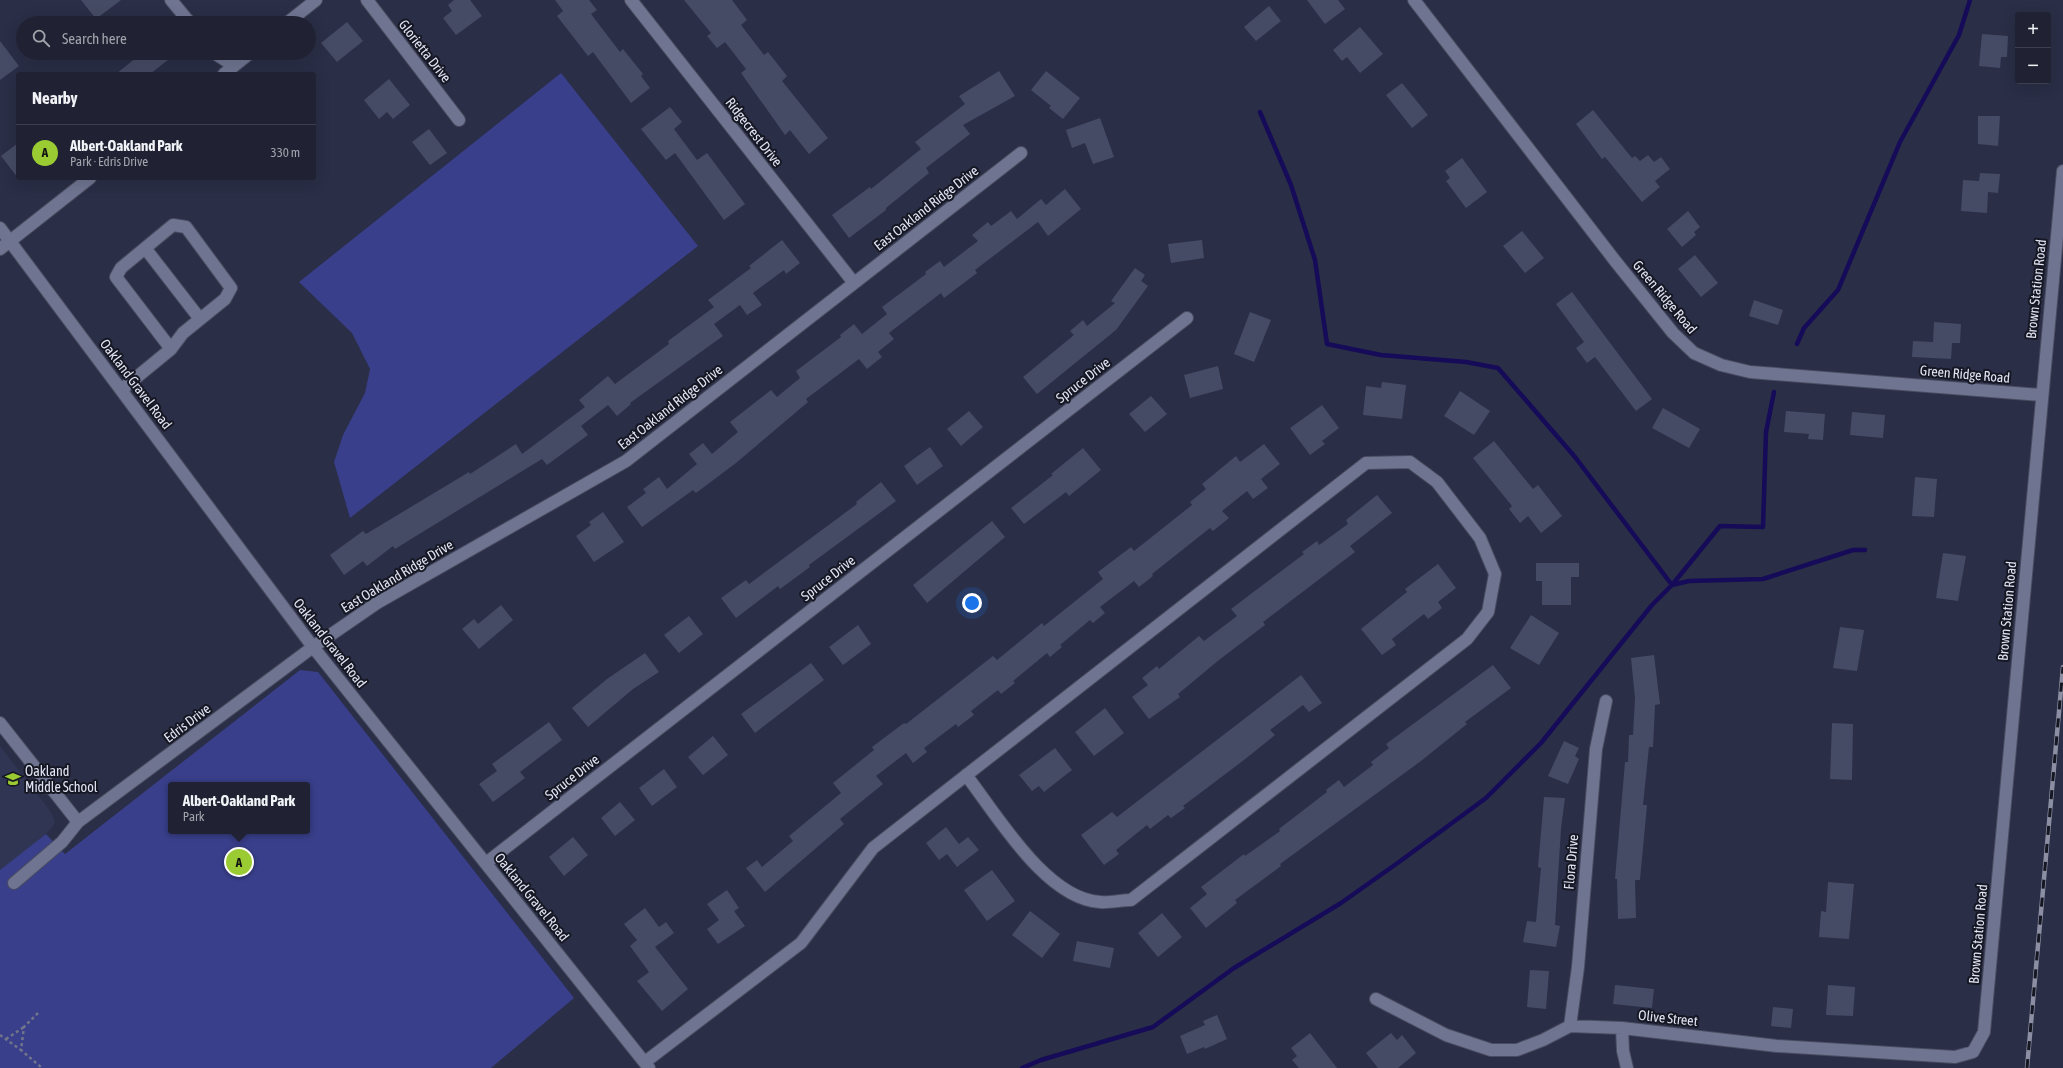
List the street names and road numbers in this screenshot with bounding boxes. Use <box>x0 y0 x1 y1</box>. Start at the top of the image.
street label: Glorietta Drive <box>396 17 454 85</box>
street label: Ridgecrest Drive <box>722 95 786 169</box>
street label: East Oakland Ridge Drive <box>871 162 981 254</box>
street label: Brown Station Road <box>2023 238 2049 340</box>
street label: Green Ridge Road <box>1630 257 1700 337</box>
street label: Oakland Gravel Road <box>97 336 175 432</box>
street label: Spruce Drive <box>1053 354 1113 406</box>
street label: East Oakland Ridge Drive <box>615 361 725 453</box>
street label: Green Ridge Road <box>1919 362 2011 386</box>
street label: East Oakland Ridge Drive <box>338 536 456 616</box>
street label: Spruce Drive <box>798 552 858 604</box>
street label: Brown Station Road <box>1995 561 2019 661</box>
street label: Oakland Gravel Road <box>290 595 370 691</box>
street label: Edris Drive <box>161 700 213 746</box>
street label: Spruce Drive <box>542 751 602 803</box>
street label: Flora Drive <box>1561 834 1581 890</box>
street label: Oakland Gravel Road <box>492 850 572 944</box>
street label: Brown Station Road <box>1966 884 1990 984</box>
street label: Olive Street <box>1637 1007 1699 1029</box>

